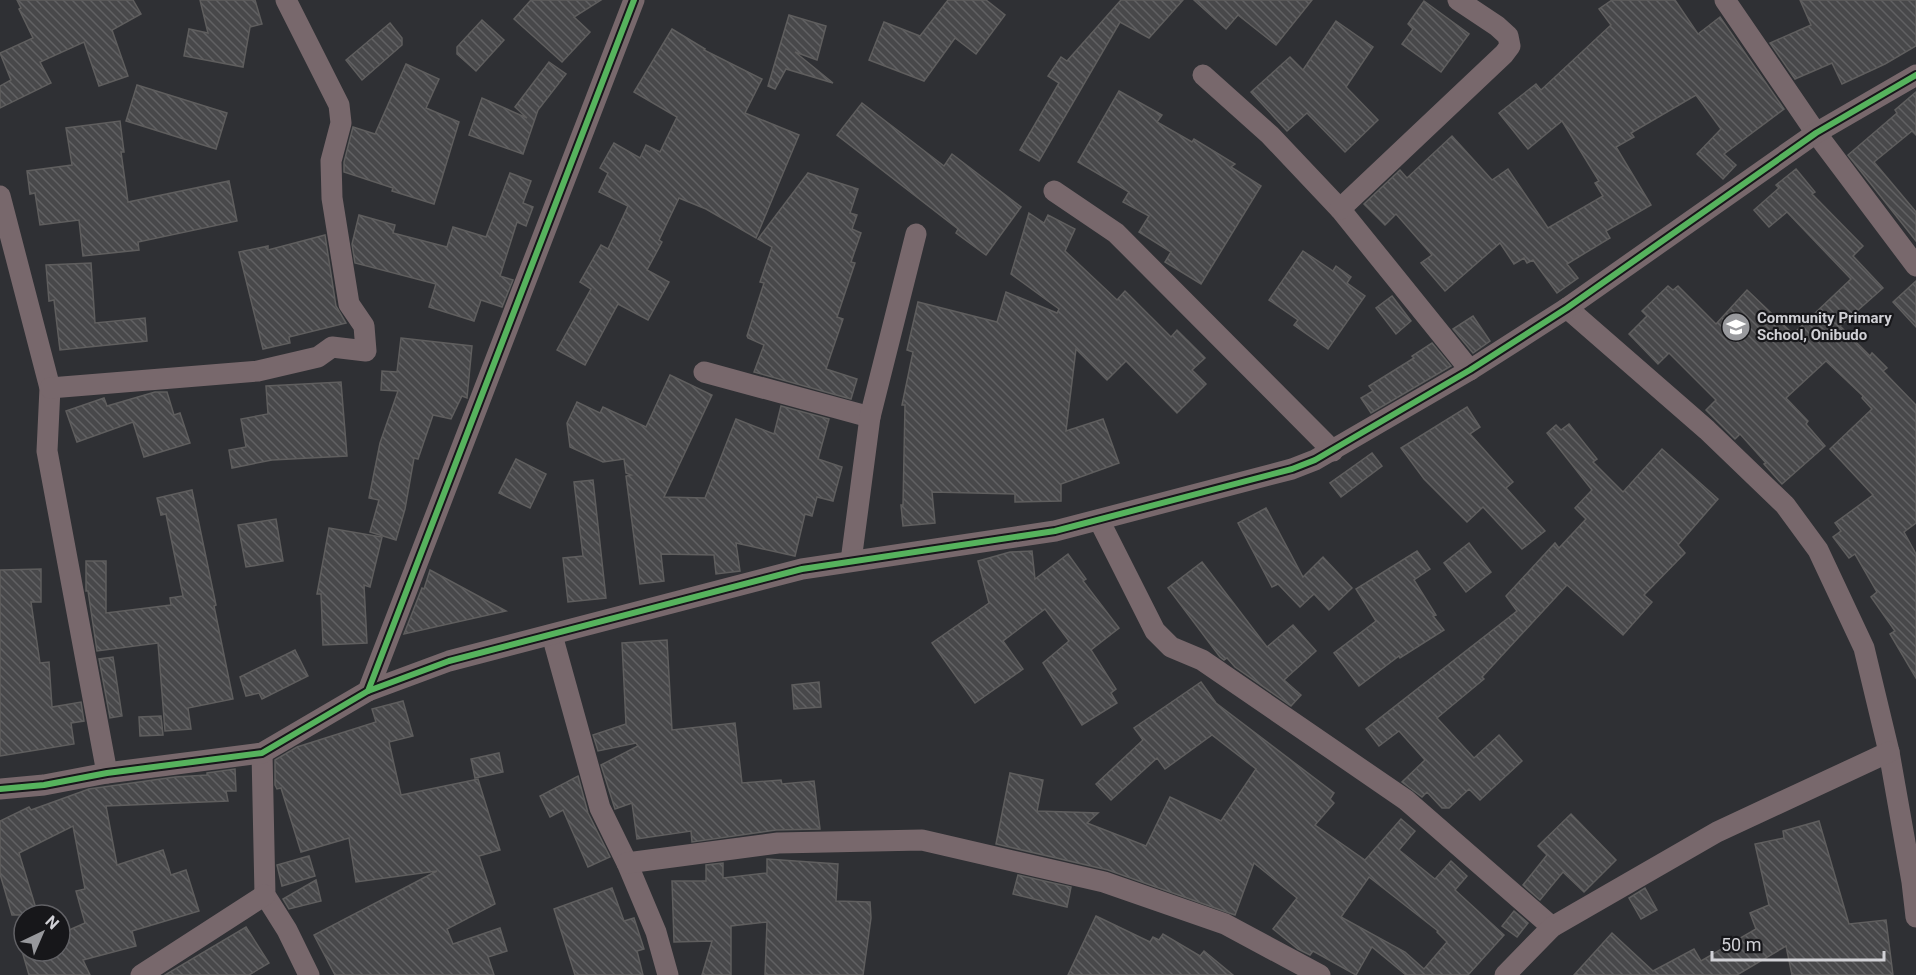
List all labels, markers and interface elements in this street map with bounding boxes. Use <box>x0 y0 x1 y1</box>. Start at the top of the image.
place label: Community Primary School, Onibudo <box>1757 309 1892 344</box>
school or university icon: Community Primary School, Onibudo <box>1720 311 1752 343</box>
north arrow <box>12 903 72 963</box>
text: N <box>41 912 63 933</box>
scale bar <box>1712 924 1884 962</box>
text: 50 m <box>1721 934 1761 955</box>

